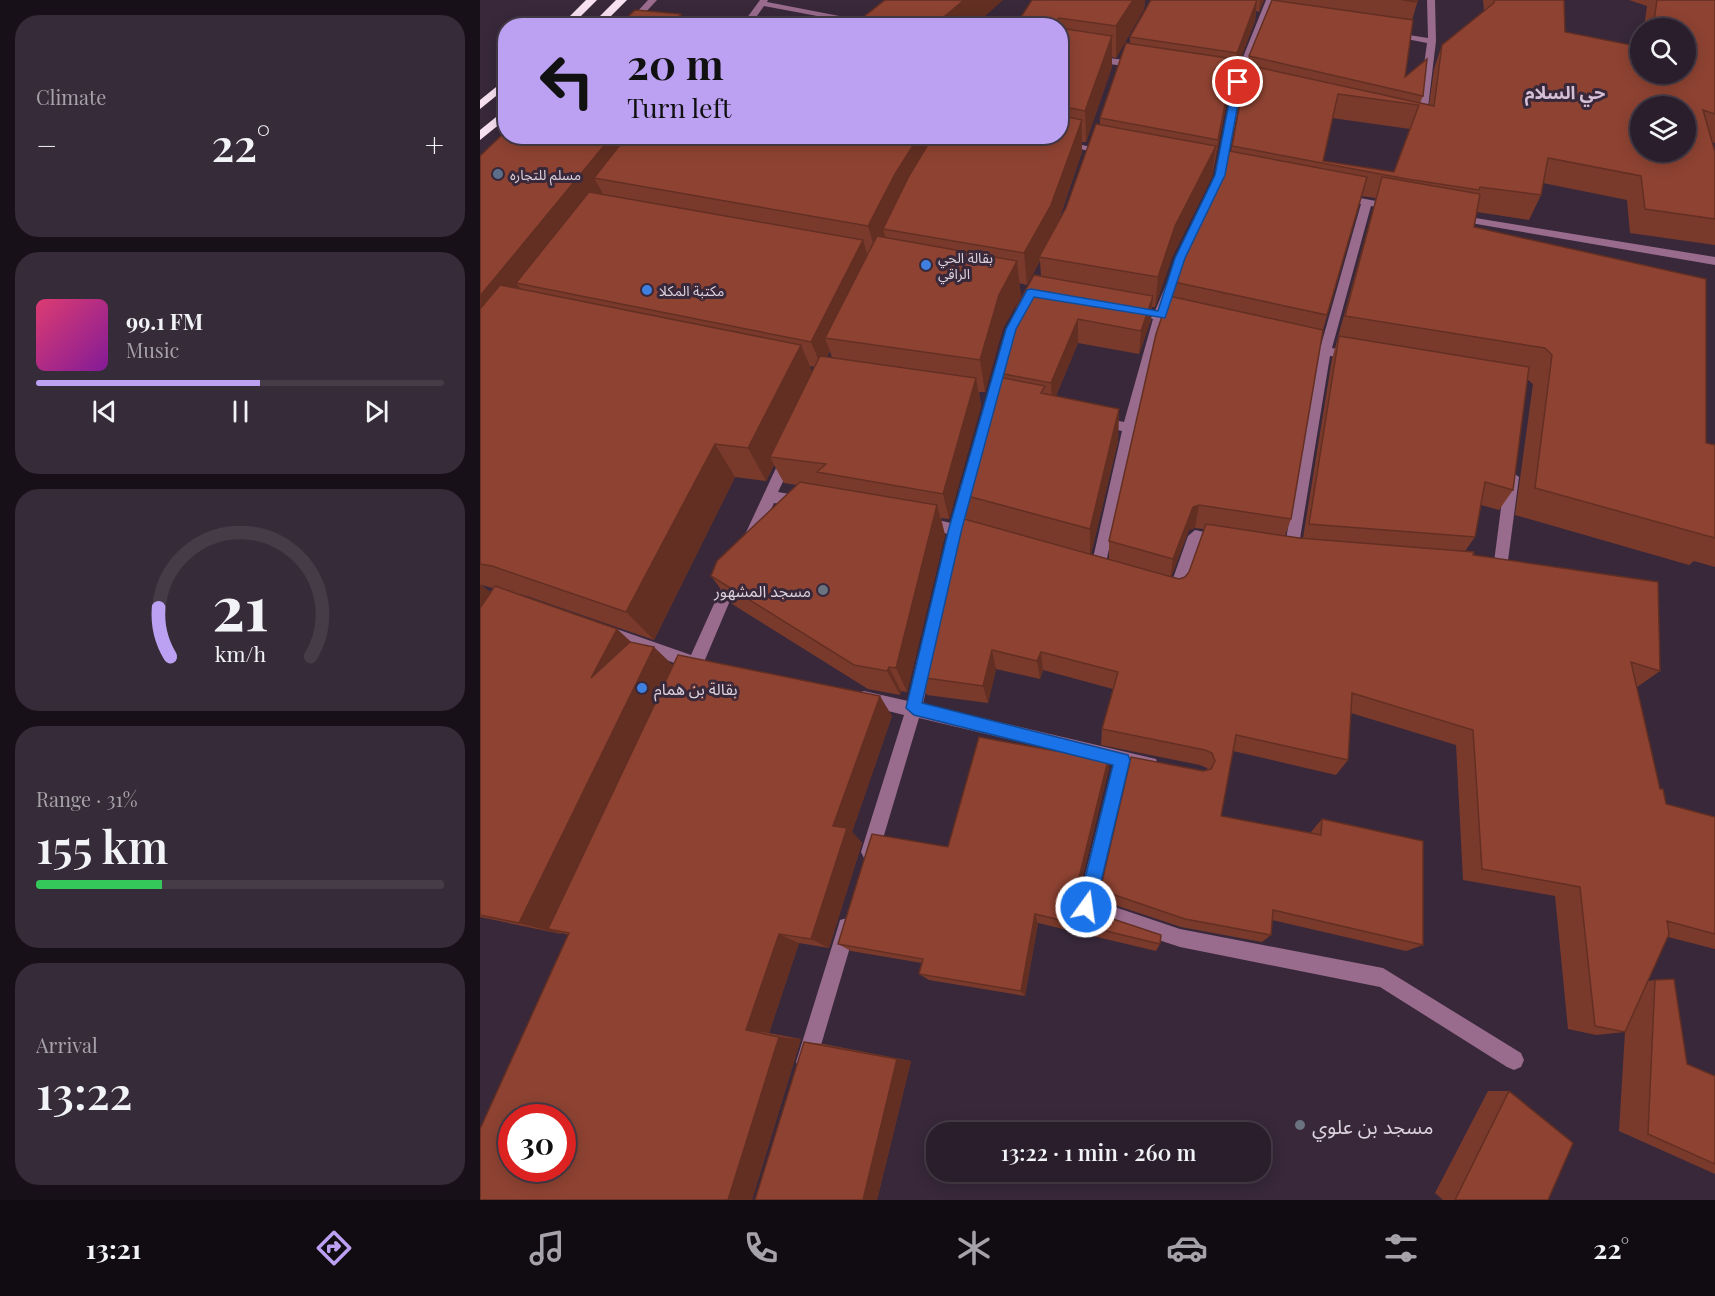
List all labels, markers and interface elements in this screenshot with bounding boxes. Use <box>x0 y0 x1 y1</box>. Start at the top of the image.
map controls <box>1630 18 1696 162</box>
button: search <box>1630 18 1696 84</box>
text: 20 m <box>627 35 724 91</box>
icon: left <box>528 42 606 120</box>
pin <box>1212 56 1263 107</box>
icon: arrive <box>1221 65 1254 98</box>
district label: حي السلام <box>1525 80 1605 107</box>
text: Climate <box>36 83 106 110</box>
text: Turn left <box>627 89 731 125</box>
button: layers <box>1630 96 1696 162</box>
text: 22° <box>211 113 271 173</box>
text: − <box>36 122 57 166</box>
text: + <box>425 122 444 166</box>
place label: مسلم للتجاره <box>510 165 581 186</box>
marker: مسلم للتجاره <box>491 167 505 181</box>
place label: بقالة الحي الراقي <box>938 248 993 285</box>
marker: بقالة الحي الراقي <box>919 258 933 272</box>
place label: مكتبة المكلا <box>659 281 724 300</box>
marker: مكتبة المكلا <box>640 283 654 297</box>
text: 99.1 FM <box>126 306 203 336</box>
text: Music <box>126 336 179 363</box>
icon: previous <box>88 395 121 428</box>
icon: pause <box>224 395 257 428</box>
icon: next <box>360 395 393 428</box>
text: 21 <box>212 563 268 647</box>
place label: مسجد المشهور <box>713 580 811 601</box>
marker: مسجد المشهور <box>816 583 830 597</box>
text: km/h <box>214 639 266 667</box>
place label: بقالة بن همام <box>654 678 738 702</box>
marker: بقالة بن همام <box>635 681 649 695</box>
text: Range · 31% <box>36 785 138 812</box>
text: 155 km <box>36 815 168 875</box>
position arrow <box>1054 875 1118 939</box>
text: Arrival <box>36 1031 98 1058</box>
text: 13:22 <box>36 1061 132 1121</box>
speed limit sign: 30 <box>498 1104 576 1182</box>
place label: مسجد بن علوي <box>1312 1112 1434 1142</box>
marker: مسجد بن علوي <box>1293 1118 1307 1132</box>
text: 13:22 · 1 min · 260 m <box>1001 1137 1196 1167</box>
icon: directions <box>313 1227 355 1269</box>
icon: music <box>526 1227 568 1269</box>
icon: phone <box>740 1227 782 1269</box>
icon: climate <box>953 1227 995 1269</box>
icon: car <box>1166 1227 1208 1269</box>
icon: filters <box>1380 1227 1422 1269</box>
text: 13:21 <box>86 1230 141 1266</box>
text: 22° <box>1593 1230 1629 1266</box>

